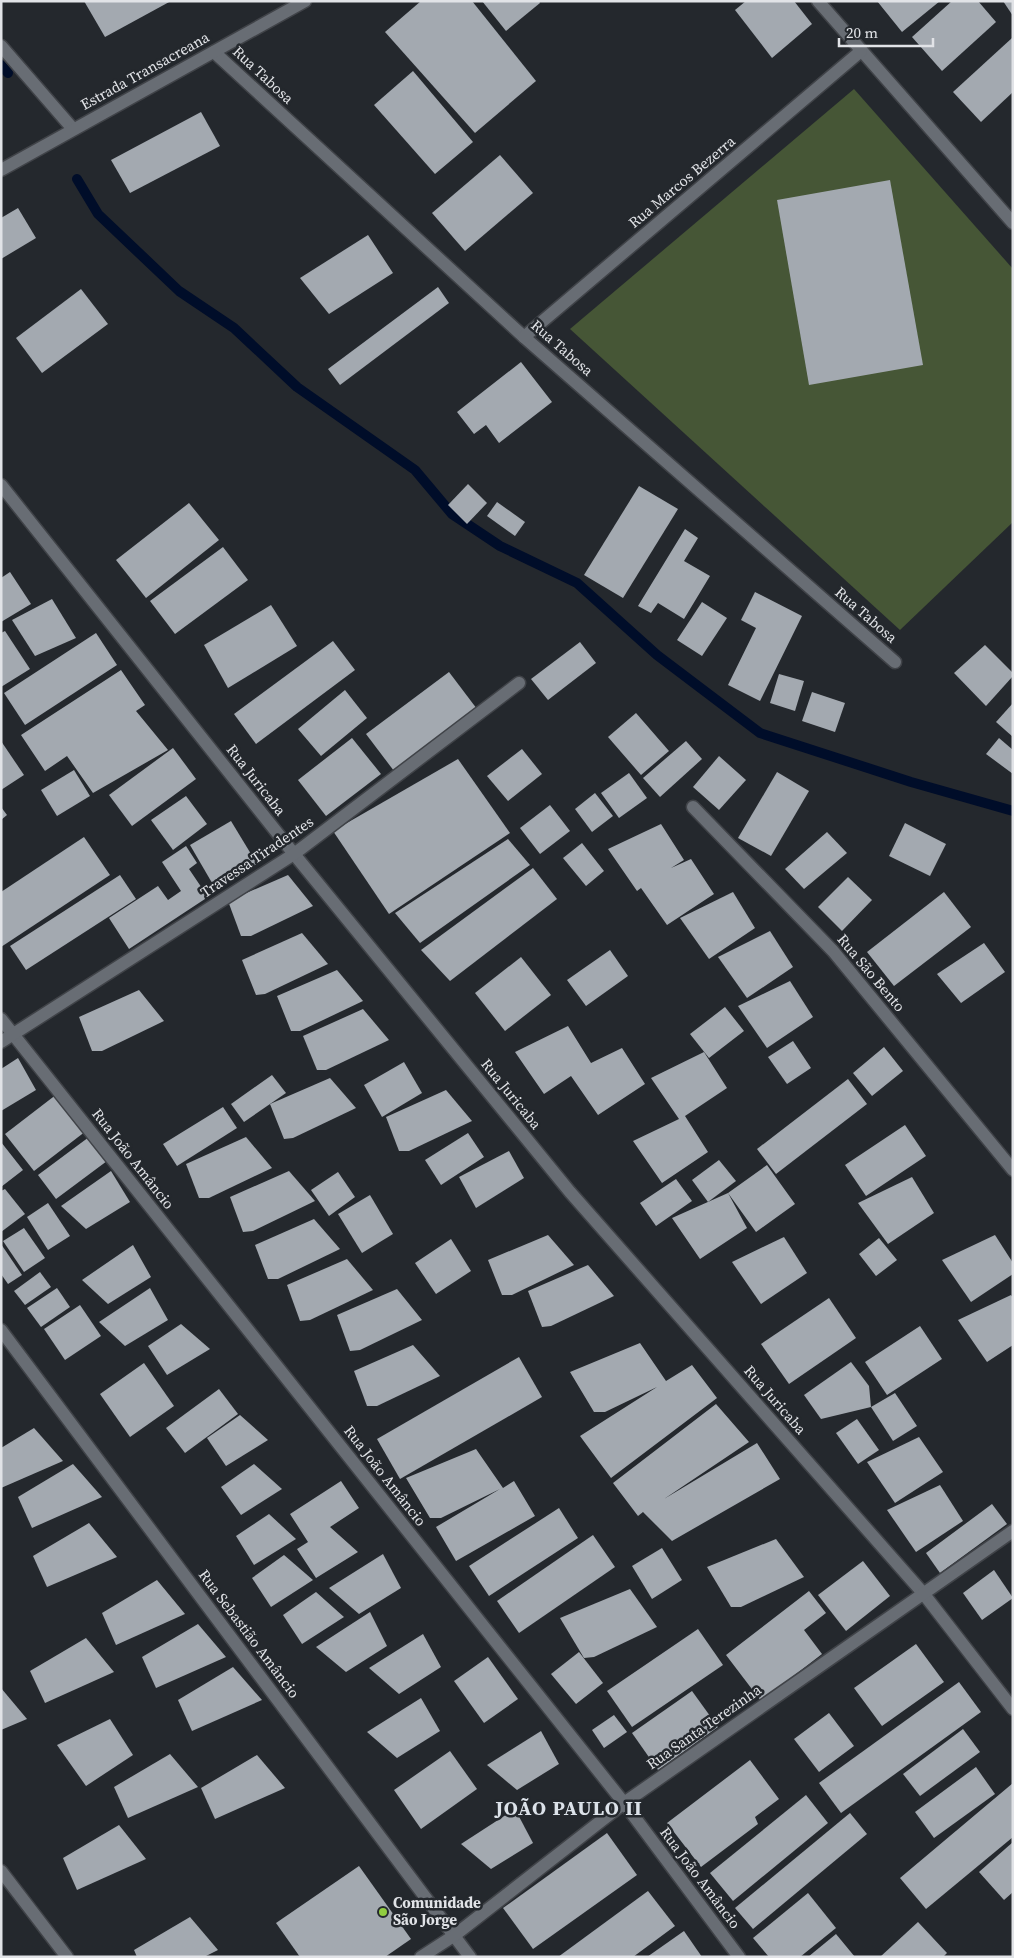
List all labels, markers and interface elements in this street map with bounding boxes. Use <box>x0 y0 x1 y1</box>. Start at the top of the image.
scale bar <box>839 15 933 47</box>
text: 20 m <box>846 22 878 43</box>
street label: Estrada Transacreana <box>77 26 213 115</box>
street label: Rua Tabosa <box>228 41 299 109</box>
street label: Rua Marcos Bezerra <box>624 130 740 233</box>
street label: Rua Tabosa <box>527 315 598 381</box>
street label: Rua Tabosa <box>831 582 902 648</box>
street label: Rua Juricaba <box>222 740 291 820</box>
street label: Travessa Tiradentes <box>196 811 317 902</box>
street label: Rua São Bento <box>833 929 910 1016</box>
street label: Rua Juricaba <box>476 1054 547 1134</box>
street label: Rua João Amâncio <box>87 1104 179 1213</box>
street label: Rua Juricaba <box>739 1361 812 1439</box>
street label: Rua João Amâncio <box>339 1421 431 1530</box>
street label: Rua Sebastião Amâncio <box>194 1565 305 1702</box>
street label: Rua Santa Terezinha <box>642 1679 766 1774</box>
district label: JOÃO PAULO II <box>493 1794 643 1822</box>
street label: Rua João Amâncio <box>655 1822 746 1933</box>
place label: Comunidade São Jorge <box>393 1892 481 1930</box>
marker: Comunidade São Jorge <box>377 1906 389 1918</box>

